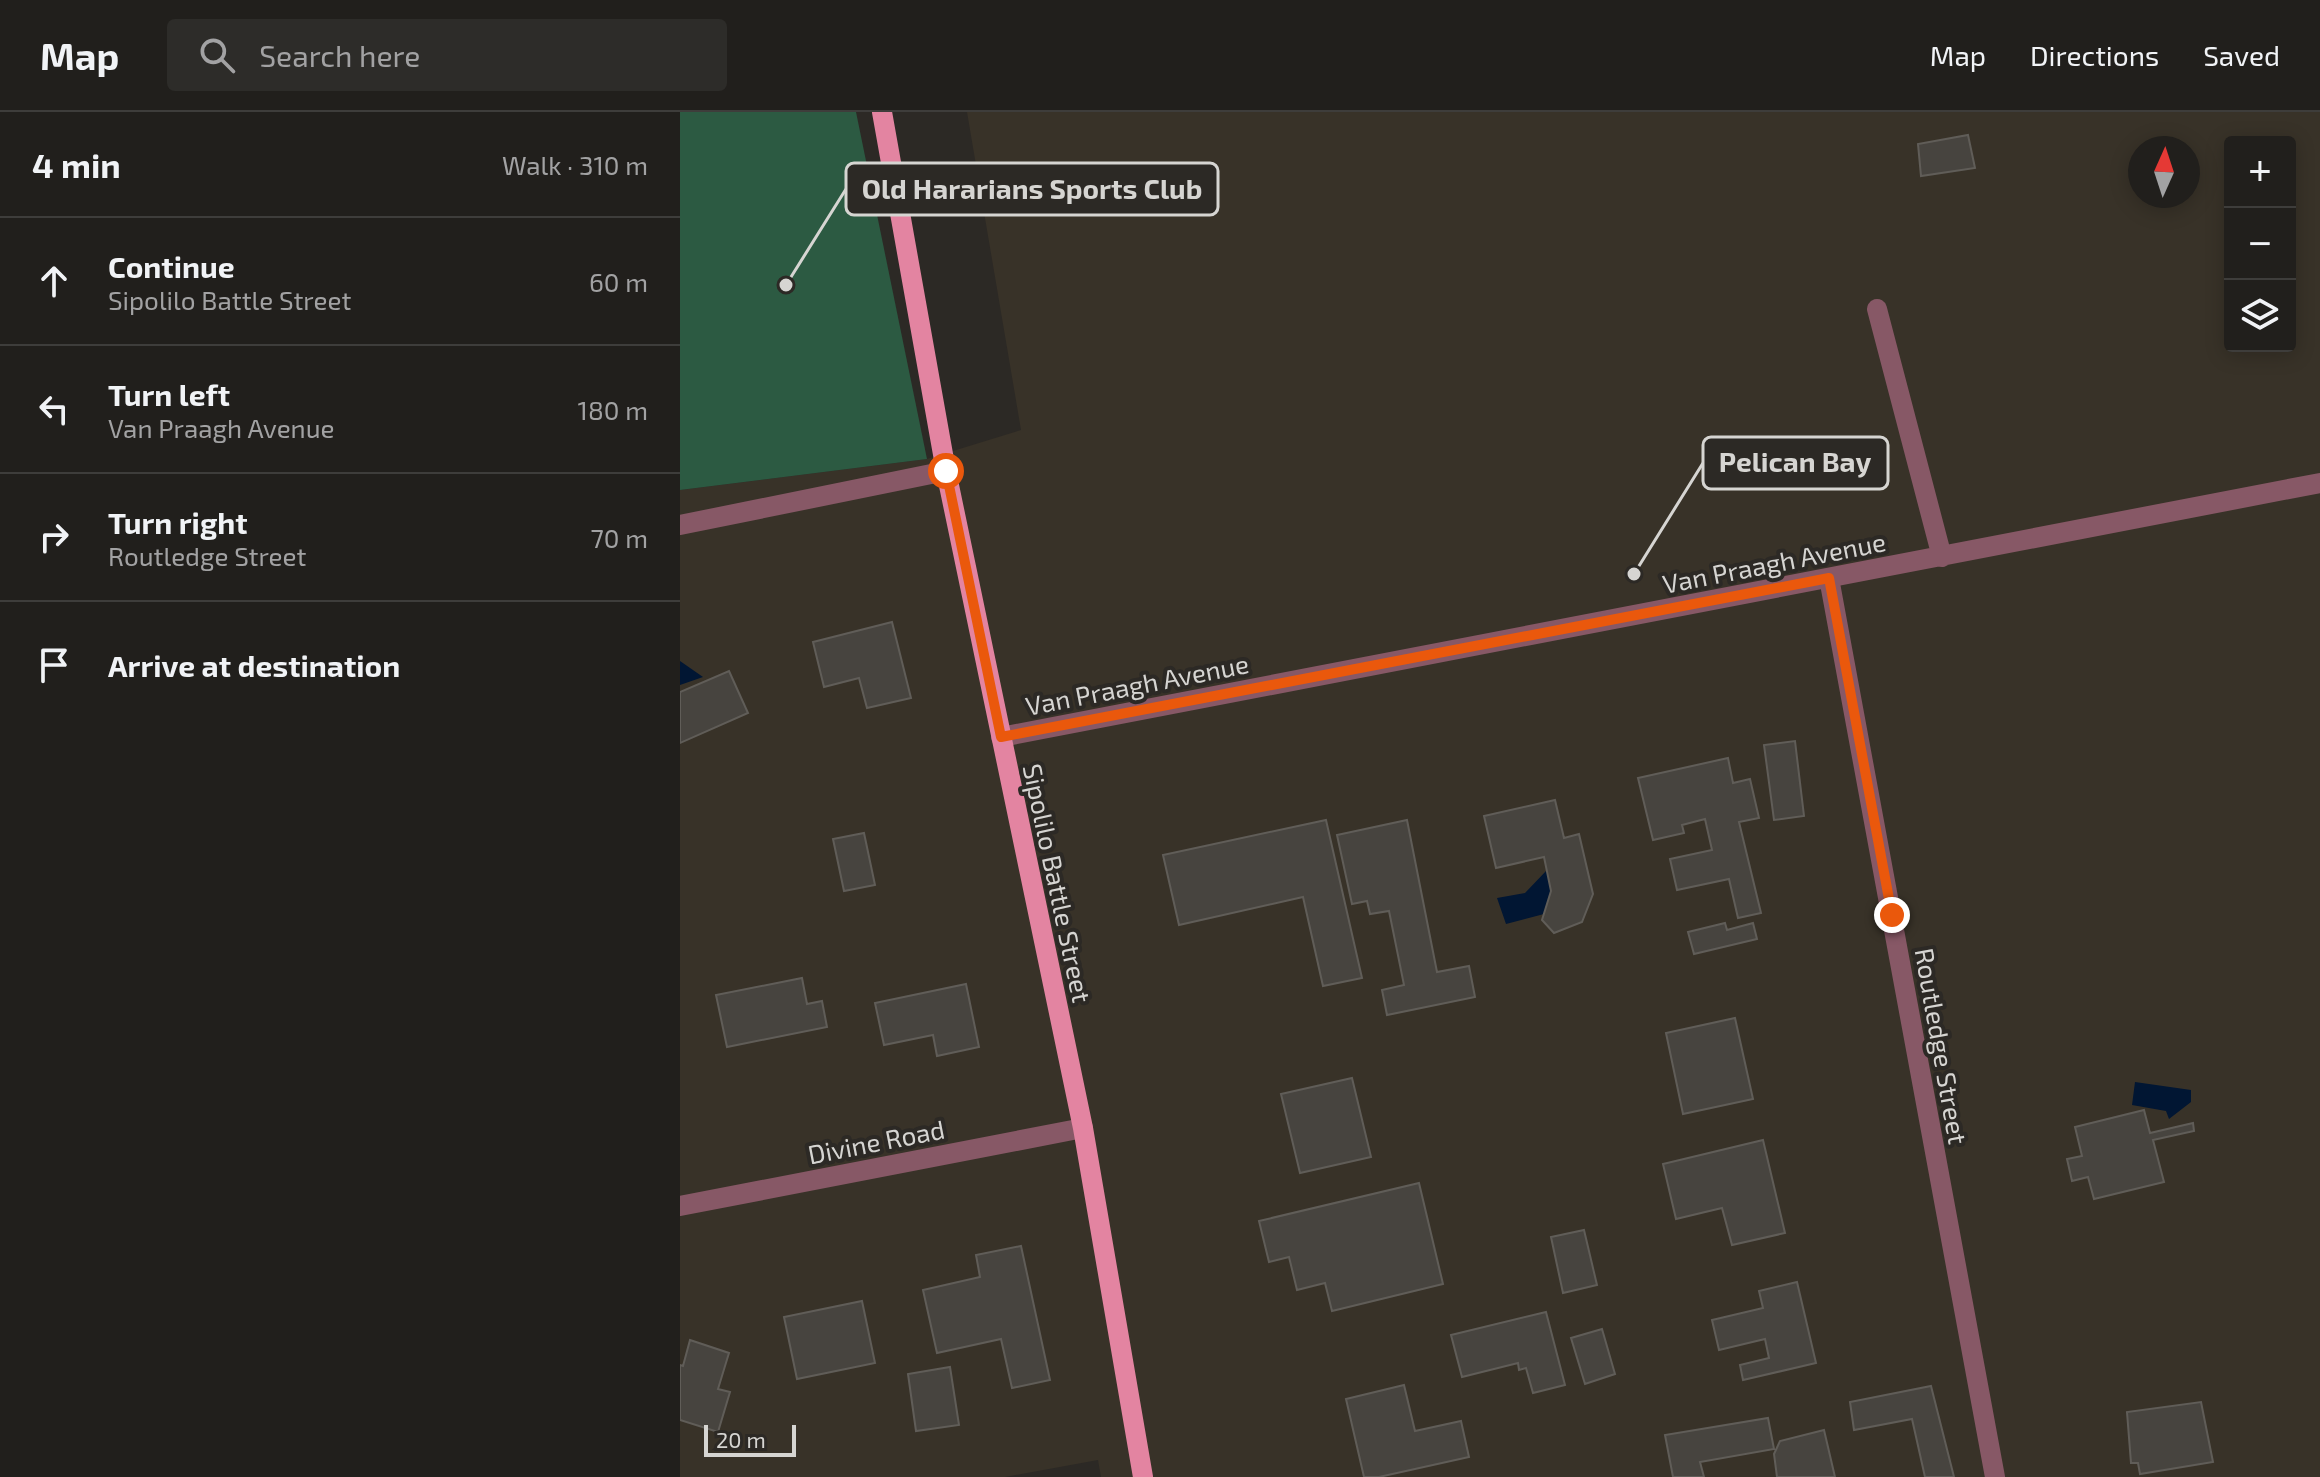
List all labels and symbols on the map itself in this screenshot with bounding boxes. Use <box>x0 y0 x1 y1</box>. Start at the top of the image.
north arrow <box>2128 136 2200 208</box>
callout: Old Hararians Sports Club <box>846 163 1218 215</box>
text: Old Hararians Sports Club <box>862 171 1202 205</box>
callout: Pelican Bay <box>1703 437 1888 489</box>
text: Pelican Bay <box>1719 444 1871 478</box>
route start <box>928 453 964 489</box>
street label: Van Praagh Avenue <box>1660 525 1888 599</box>
street label: Van Praagh Avenue <box>1023 647 1251 721</box>
street label: Sipolilo Battle Street <box>1018 761 1098 1005</box>
route end <box>1874 897 1910 933</box>
street label: Routledge Street <box>1910 946 1975 1146</box>
street label: Divine Road <box>805 1113 947 1169</box>
scale bar <box>704 1421 796 1457</box>

